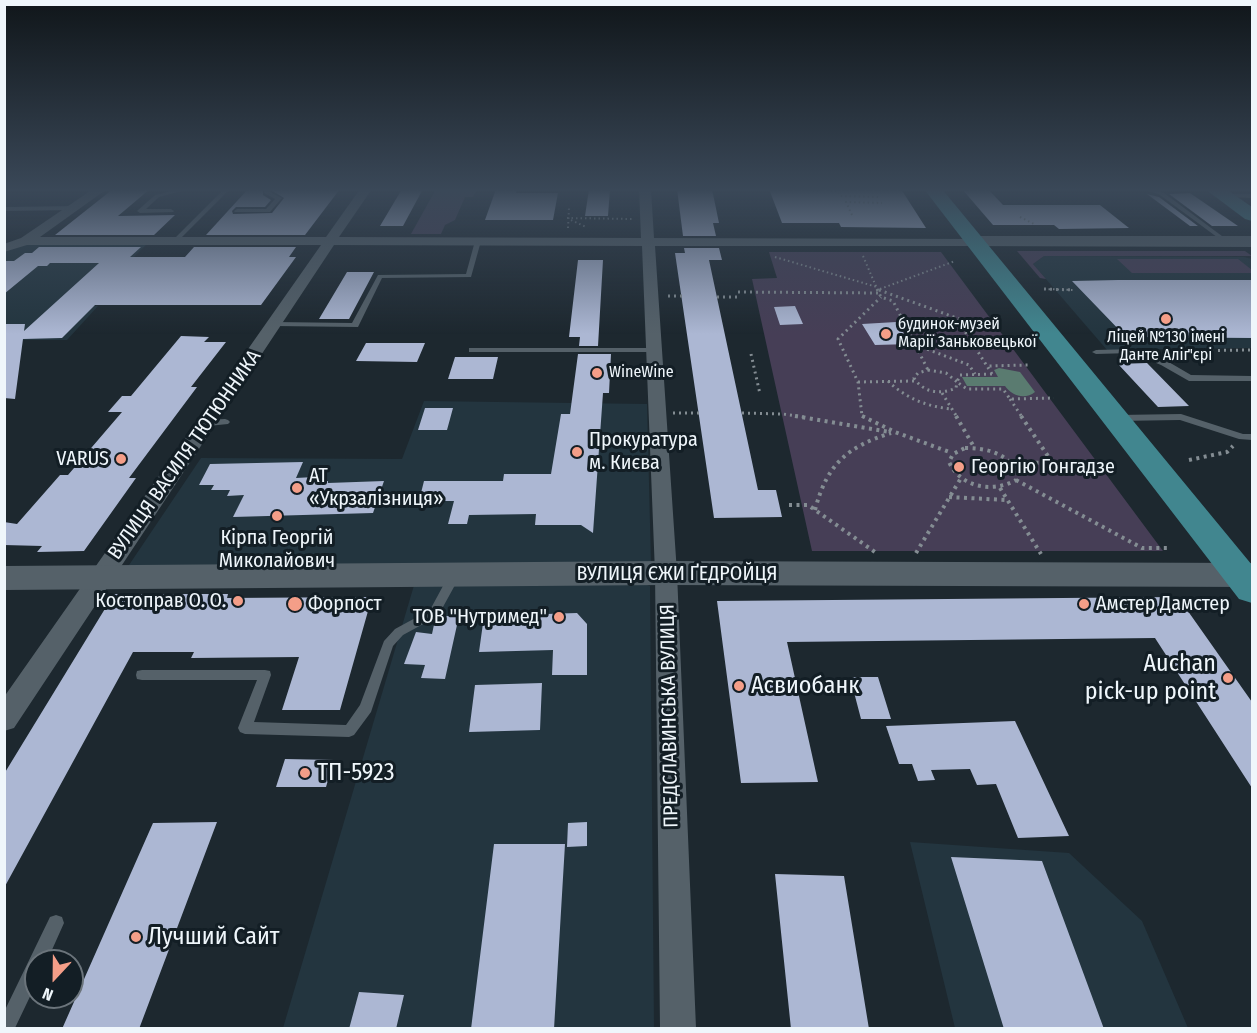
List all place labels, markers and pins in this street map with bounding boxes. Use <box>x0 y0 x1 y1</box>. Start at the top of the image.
marker: Ліцей №130 імені Данте Аліґ'єрі <box>1159 312 1173 326</box>
place label: будинок-музей Марії Заньковецької <box>898 315 1036 353</box>
marker: будинок-музей Марії Заньковецької <box>879 327 893 341</box>
place label: Ліцей №130 імені Данте Аліґ'єрі <box>1107 328 1225 366</box>
place label: WineWine <box>609 363 674 383</box>
marker: WineWine <box>590 366 604 380</box>
place label: Прокуратура м. Києва <box>589 428 698 475</box>
marker: Прокуратура м. Києва <box>570 445 584 459</box>
place label: VARUS <box>56 447 109 471</box>
marker: VARUS <box>114 452 128 466</box>
place label: Георгію Гонгадзе <box>971 455 1115 479</box>
marker: Георгію Гонгадзе <box>952 460 966 474</box>
place label: АТ «Укрзалізниця» <box>309 464 444 511</box>
marker: АТ «Укрзалізниця» <box>290 481 304 495</box>
marker: Кірпа Георгій Миколайович <box>270 509 284 523</box>
place label: Кірпа Георгій Миколайович <box>219 526 335 573</box>
place label: Костоправ О. О. <box>95 589 226 613</box>
place label: Форпост <box>308 592 382 616</box>
place label: Амстер Дамстер <box>1096 592 1230 616</box>
marker: Костоправ О. О. <box>231 594 245 608</box>
marker: Форпост <box>286 595 304 613</box>
marker: Амстер Дамстер <box>1077 597 1091 611</box>
place label: ТОВ "Нутримед" <box>413 605 547 629</box>
marker: ТОВ "Нутримед" <box>552 610 566 624</box>
place label: Auchan pick-up point <box>1085 650 1216 706</box>
marker: Auchan pick-up point <box>1221 671 1235 685</box>
place label: Асвиобанк <box>751 672 860 700</box>
marker: Асвиобанк <box>732 679 746 693</box>
place label: ТП-5923 <box>317 759 394 787</box>
marker: ТП-5923 <box>298 766 312 780</box>
place label: Лучший Сайт <box>148 923 280 951</box>
marker: Лучший Сайт <box>129 930 143 944</box>

